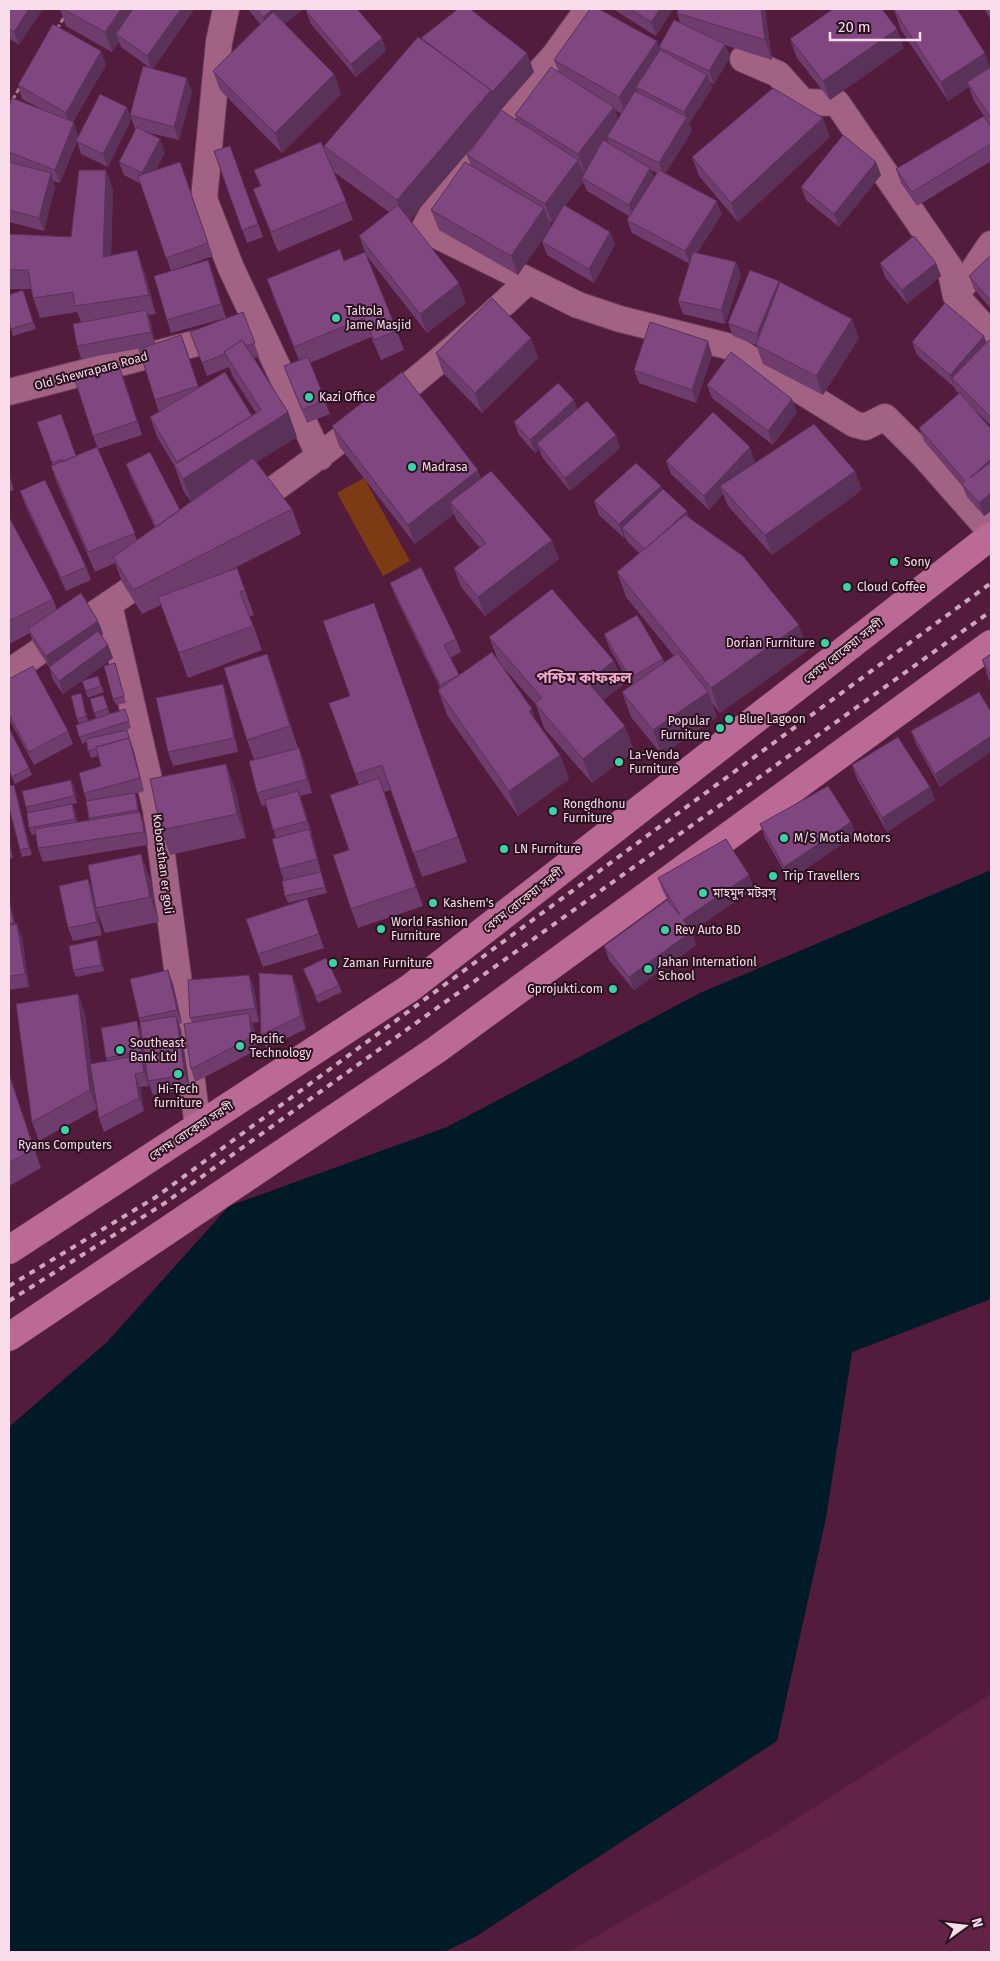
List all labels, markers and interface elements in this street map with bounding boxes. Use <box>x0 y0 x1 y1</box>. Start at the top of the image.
scale bar <box>830 10 920 42</box>
text: 20 m <box>838 18 871 36</box>
place label: Taltola Jame Masjid <box>346 304 411 332</box>
marker: Taltola Jame Masjid <box>330 312 342 324</box>
street label: Old Shewrapara Road <box>33 349 149 393</box>
place label: Kazi Office <box>319 390 376 404</box>
marker: Kazi Office <box>303 391 315 403</box>
place label: Madrasa <box>422 460 468 474</box>
marker: Madrasa <box>406 461 418 473</box>
place label: Sony <box>904 555 930 569</box>
marker: Sony <box>888 556 900 568</box>
place label: Cloud Coffee <box>857 580 926 594</box>
marker: Cloud Coffee <box>841 581 853 593</box>
street label: বেগম রোকেয়া সরণী <box>800 614 886 687</box>
place label: Dorian Furniture <box>726 636 815 650</box>
marker: Dorian Furniture <box>819 637 831 649</box>
district label: পশ্চিম কাফরুল <box>536 669 632 687</box>
place label: Blue Lagoon <box>739 712 806 726</box>
marker: Blue Lagoon <box>723 713 735 725</box>
place label: Popular Furniture <box>660 714 710 742</box>
marker: Popular Furniture <box>714 722 726 734</box>
place label: La-Venda Furniture <box>629 748 679 776</box>
marker: La-Venda Furniture <box>613 756 625 768</box>
place label: Rongdhonu Furniture <box>563 797 625 825</box>
marker: Rongdhonu Furniture <box>547 805 559 817</box>
street label: Koborsthan er goli <box>150 813 176 915</box>
place label: M/S Motia Motors <box>794 831 891 845</box>
marker: M/S Motia Motors <box>778 832 790 844</box>
place label: LN Furniture <box>514 842 581 856</box>
marker: LN Furniture <box>498 843 510 855</box>
street label: বেগম রোকেয়া সরণী <box>480 863 566 936</box>
place label: Trip Travellers <box>783 869 860 883</box>
marker: Trip Travellers <box>767 870 779 882</box>
place label: মাহমুদ মটরস্ <box>712 885 777 901</box>
marker: মাহমুদ মটরস্ <box>697 887 709 899</box>
place label: Kashem's <box>443 896 494 910</box>
marker: Kashem's <box>427 897 439 909</box>
place label: World Fashion Furniture <box>391 915 468 943</box>
marker: World Fashion Furniture <box>375 923 387 935</box>
place label: Rev Auto BD <box>675 923 741 937</box>
marker: Rev Auto BD <box>659 924 671 936</box>
place label: Jahan Internationl School <box>658 955 757 983</box>
place label: Zaman Furniture <box>343 956 432 970</box>
marker: Zaman Furniture <box>327 957 339 969</box>
marker: Jahan Internationl School <box>642 963 654 975</box>
place label: Gprojukti.com <box>527 982 603 996</box>
marker: Gprojukti.com <box>607 983 619 995</box>
place label: Pacific Technology <box>250 1032 312 1060</box>
place label: Southeast Bank Ltd <box>130 1036 185 1064</box>
marker: Pacific Technology <box>234 1040 246 1052</box>
marker: Southeast Bank Ltd <box>114 1044 126 1056</box>
marker: Hi-Tech furniture <box>172 1068 184 1080</box>
place label: Hi-Tech furniture <box>154 1082 202 1110</box>
street label: বেগম রোকেয়া সরণী <box>146 1097 236 1163</box>
marker: Ryans Computers <box>59 1124 71 1136</box>
place label: Ryans Computers <box>18 1138 112 1152</box>
north arrow <box>940 1901 990 1951</box>
text: N <box>968 1916 986 1929</box>

